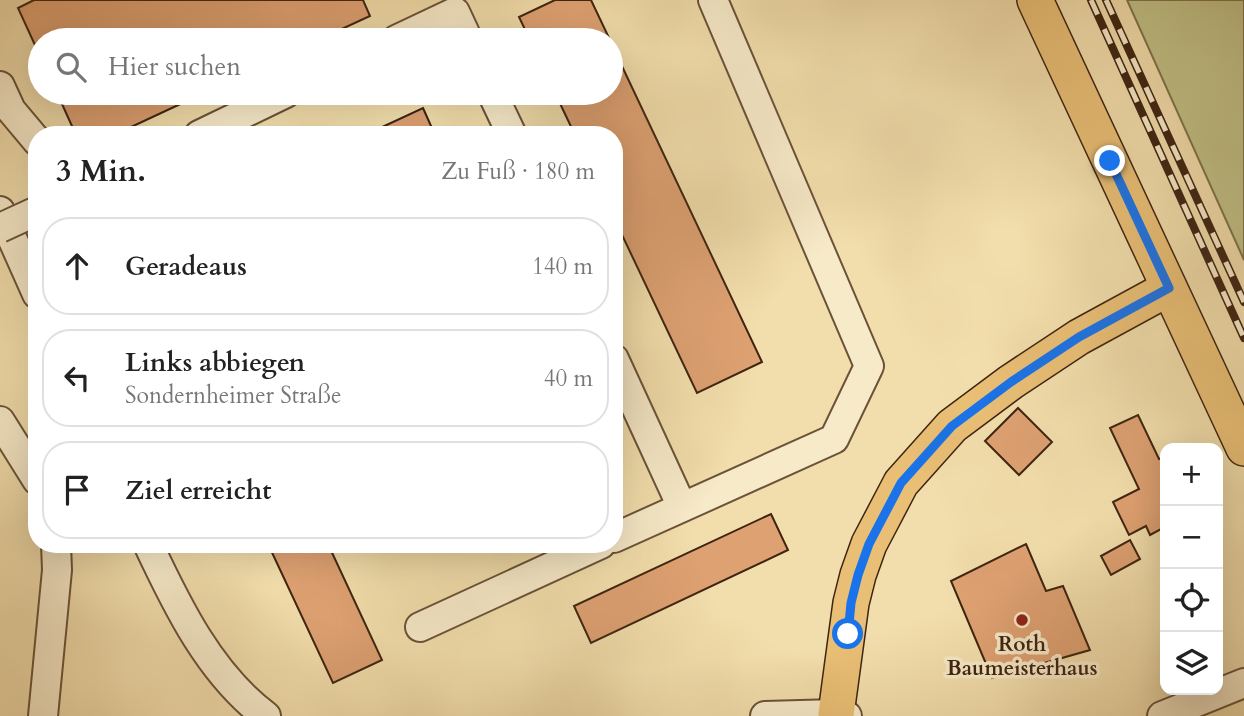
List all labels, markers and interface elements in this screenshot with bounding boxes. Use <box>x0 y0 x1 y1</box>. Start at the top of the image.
search box <box>28 28 623 105</box>
icon: search <box>52 48 90 86</box>
text: Hier suchen <box>108 49 241 84</box>
route end <box>1094 145 1125 176</box>
text: 3 Min. <box>56 151 146 192</box>
text: Zu Fuß · 180 m <box>441 156 595 187</box>
icon: ahead <box>58 247 96 285</box>
text: Geradeaus <box>125 249 247 284</box>
text: 140 m <box>532 251 593 282</box>
text: Links abbiegen <box>125 345 305 380</box>
icon: left <box>58 359 96 397</box>
text: 40 m <box>544 363 593 394</box>
text: Sondernheimer Straße <box>125 380 341 411</box>
map controls <box>1160 443 1223 695</box>
button: + <box>1160 443 1223 506</box>
icon: arrive <box>58 471 96 509</box>
text: Ziel erreicht <box>125 473 271 508</box>
button: − <box>1160 506 1223 569</box>
button: locate <box>1160 569 1223 632</box>
marker: Roth Baumeisterhaus <box>1014 612 1030 628</box>
route start <box>832 618 863 649</box>
place label: Roth Baumeisterhaus <box>946 630 1098 683</box>
button: layers <box>1160 632 1223 695</box>

